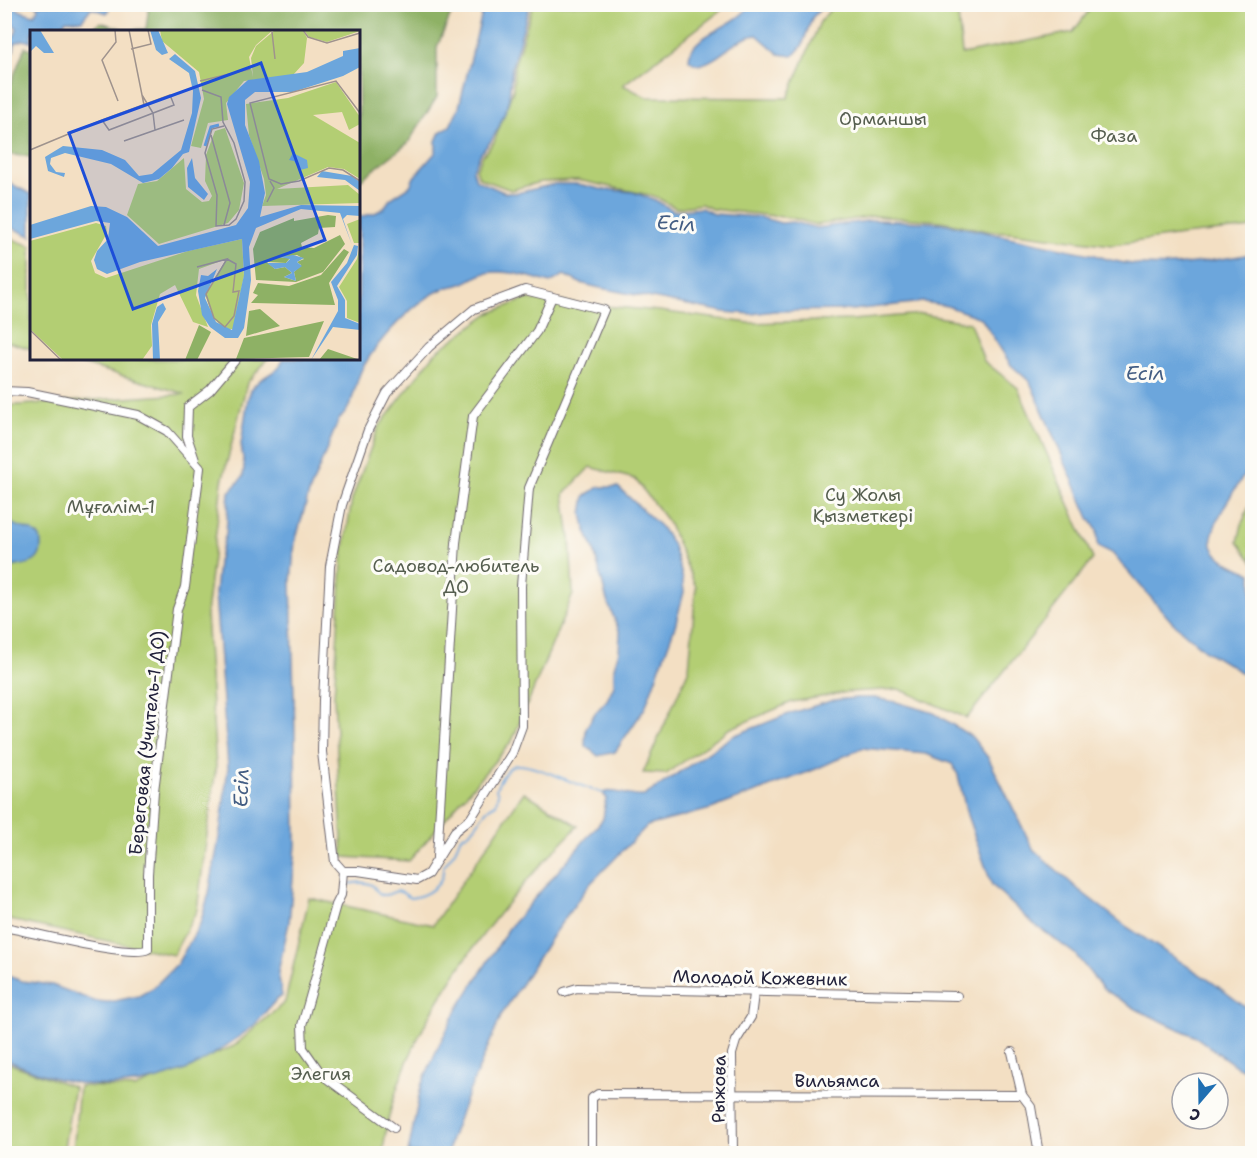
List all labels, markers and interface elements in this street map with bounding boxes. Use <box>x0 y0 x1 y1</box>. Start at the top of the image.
inset map <box>30 30 360 360</box>
park label: Орманшы <box>839 107 927 131</box>
park label: Фаза <box>1091 124 1138 148</box>
water label: Есіл <box>656 209 696 237</box>
water label: Есіл <box>1126 360 1164 386</box>
park label: Су Жолы Қызметкері <box>813 483 913 528</box>
park label: Мұғалім-1 <box>67 495 155 519</box>
park label: Садовод-любитель ДО <box>373 554 539 599</box>
street label: Береговая (Учитель-1 ДО) <box>123 630 171 856</box>
water label: Есіл <box>227 768 255 808</box>
street label: Молодой Кожевник <box>672 964 848 992</box>
street label: Рыжова <box>706 1055 732 1123</box>
park label: Элегия <box>291 1062 351 1086</box>
street label: Вильямса <box>794 1069 880 1093</box>
north arrow <box>1170 1071 1230 1131</box>
text: С <box>1187 1103 1203 1126</box>

